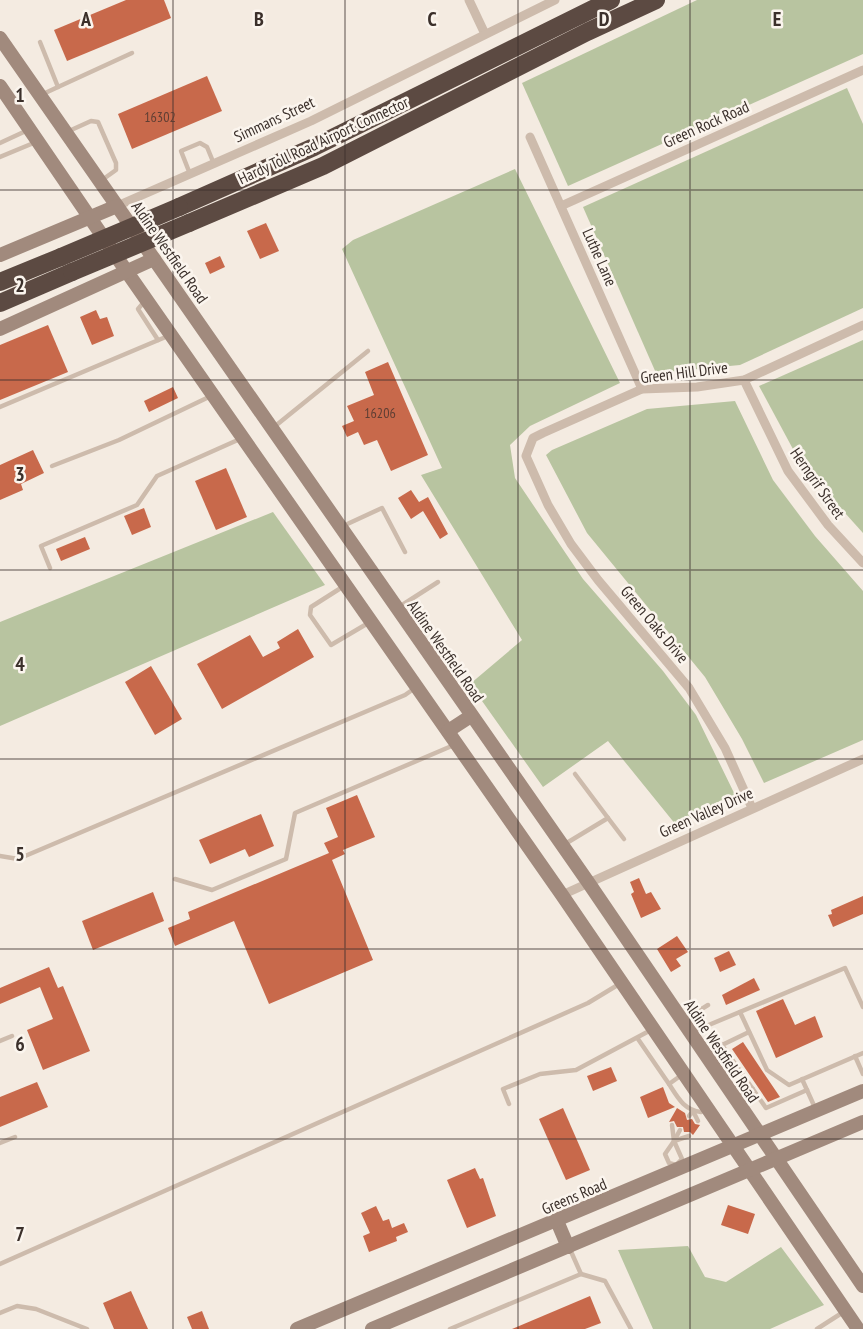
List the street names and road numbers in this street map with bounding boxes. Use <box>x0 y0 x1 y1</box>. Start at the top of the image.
street label: Simmans Street <box>231 91 318 146</box>
street label: Hardy Toll Road Airport Connector <box>235 91 412 188</box>
street label: Green Rock Road <box>660 96 752 152</box>
street label: Aldine Westfield Road <box>127 197 213 307</box>
street label: Luthe Lane <box>578 225 622 289</box>
street label: Green Hill Drive <box>639 357 729 387</box>
street label: Herngrif Street <box>786 444 850 523</box>
street label: Green Oaks Drive <box>617 581 693 667</box>
street label: Aldine Westfield Road <box>403 596 489 706</box>
street label: Green Valley Drive <box>656 782 756 842</box>
street label: Aldine Westfield Road <box>680 996 764 1106</box>
street label: Greens Road <box>539 1173 609 1219</box>

